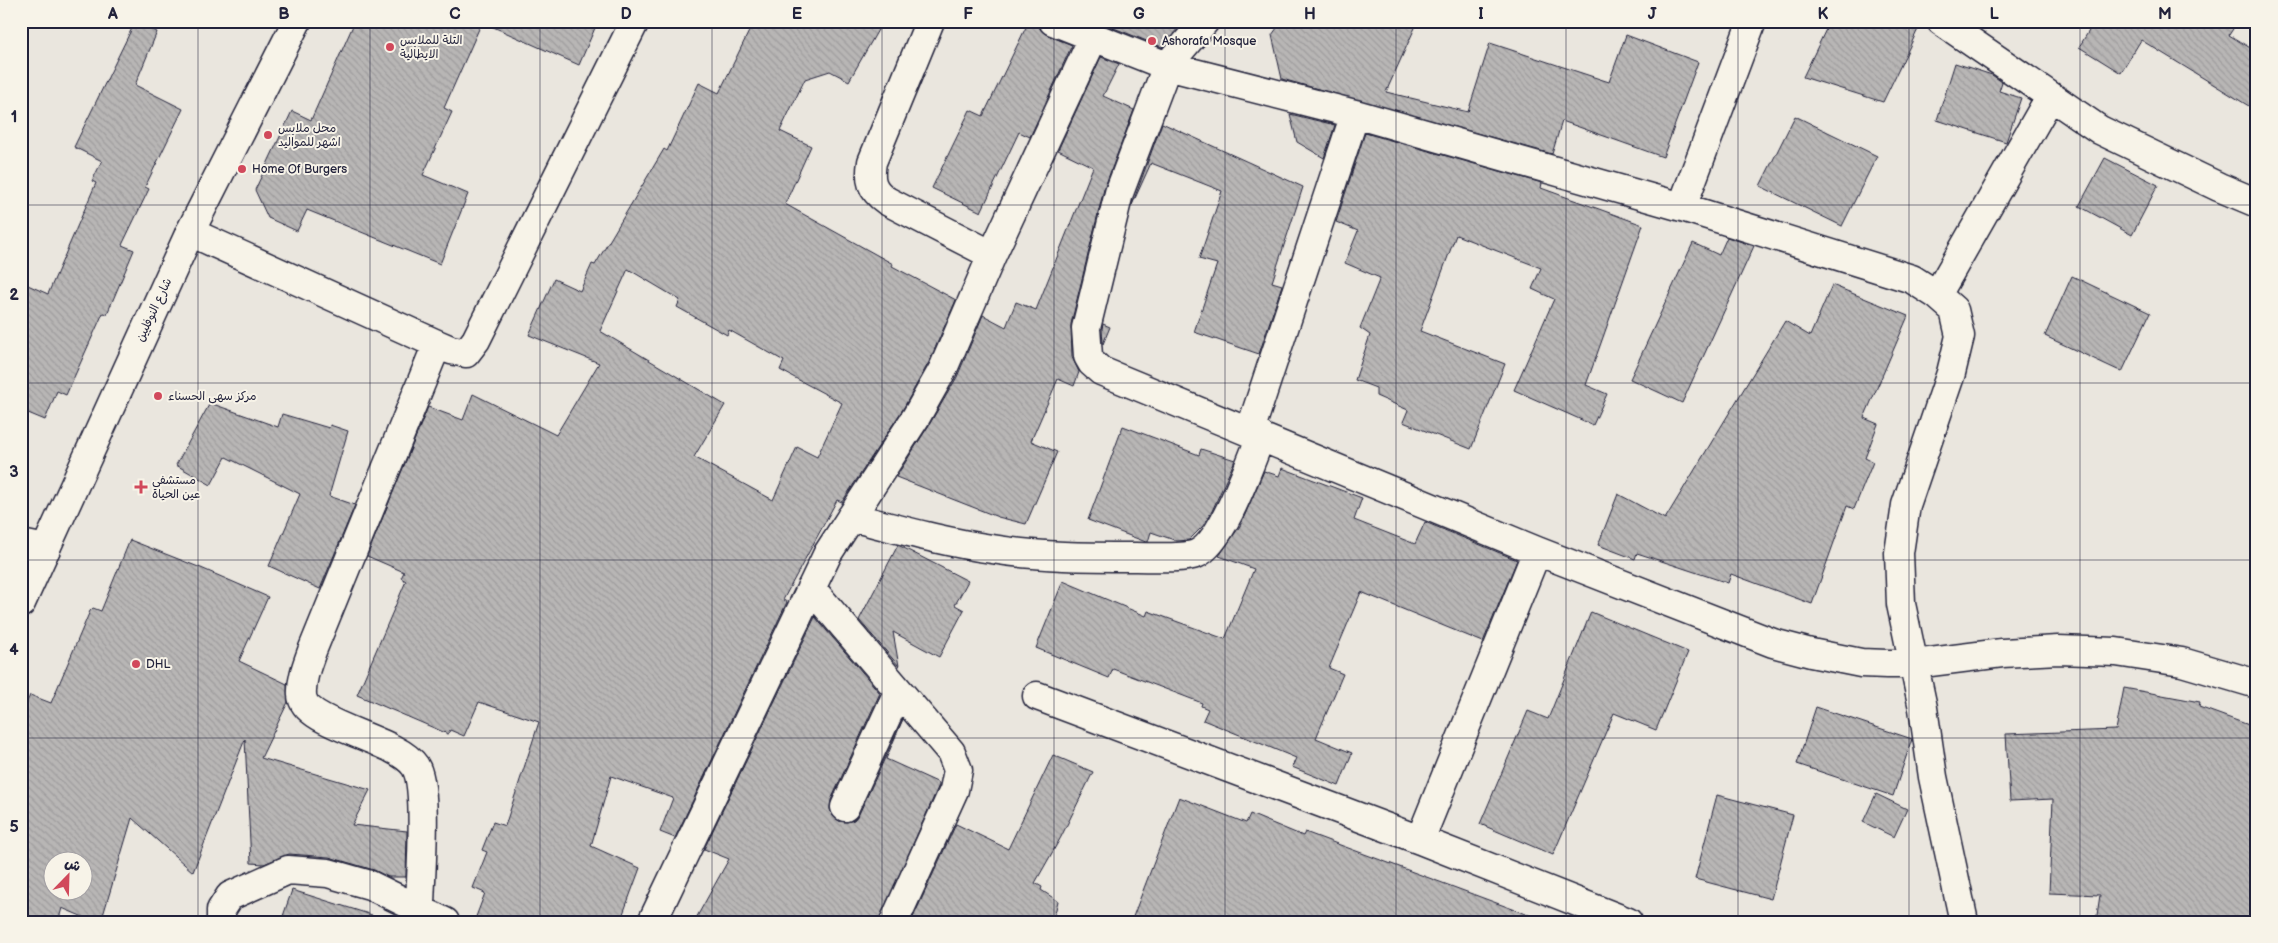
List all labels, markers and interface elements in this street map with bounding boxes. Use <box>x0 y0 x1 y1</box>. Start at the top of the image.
text: A <box>107 5 118 24</box>
text: B <box>278 5 290 24</box>
text: C <box>449 5 461 24</box>
text: D <box>620 5 632 24</box>
text: E <box>792 5 802 24</box>
text: F <box>963 5 973 24</box>
text: G <box>1133 5 1145 24</box>
text: H <box>1304 5 1316 24</box>
text: I <box>1478 5 1484 24</box>
text: J <box>1648 5 1657 24</box>
text: K <box>1818 5 1829 24</box>
text: L <box>1989 5 1999 24</box>
text: M <box>2158 5 2172 24</box>
place label: التلة للملابس الايطالية <box>400 33 463 62</box>
place label: Ashorafa Mosque <box>1162 34 1256 49</box>
marker: Ashorafa Mosque <box>1146 35 1158 47</box>
marker: التلة للملابس الايطالية <box>384 41 396 53</box>
text: 1 <box>11 108 17 127</box>
place label: محل ملابس اشهر للمواليد <box>278 121 341 150</box>
marker: محل ملابس اشهر للمواليد <box>262 129 274 141</box>
place label: Home Of Burgers <box>252 162 347 177</box>
marker: Home Of Burgers <box>236 163 248 175</box>
street label: شارع النوفليين <box>133 276 176 345</box>
text: 2 <box>9 286 19 305</box>
place label: مركز سهى الحسناء <box>168 389 257 404</box>
marker: مركز سهى الحسناء <box>152 390 164 402</box>
text: 3 <box>9 463 19 482</box>
place label: مستشفى عين الحياة <box>152 473 200 502</box>
marker: مستشفى عين الحياة <box>134 480 148 494</box>
text: 4 <box>9 641 19 660</box>
place label: DHL <box>146 657 171 672</box>
marker: DHL <box>130 658 142 670</box>
text: 5 <box>9 818 19 837</box>
north arrow <box>42 850 92 900</box>
text: ش <box>62 854 83 875</box>

